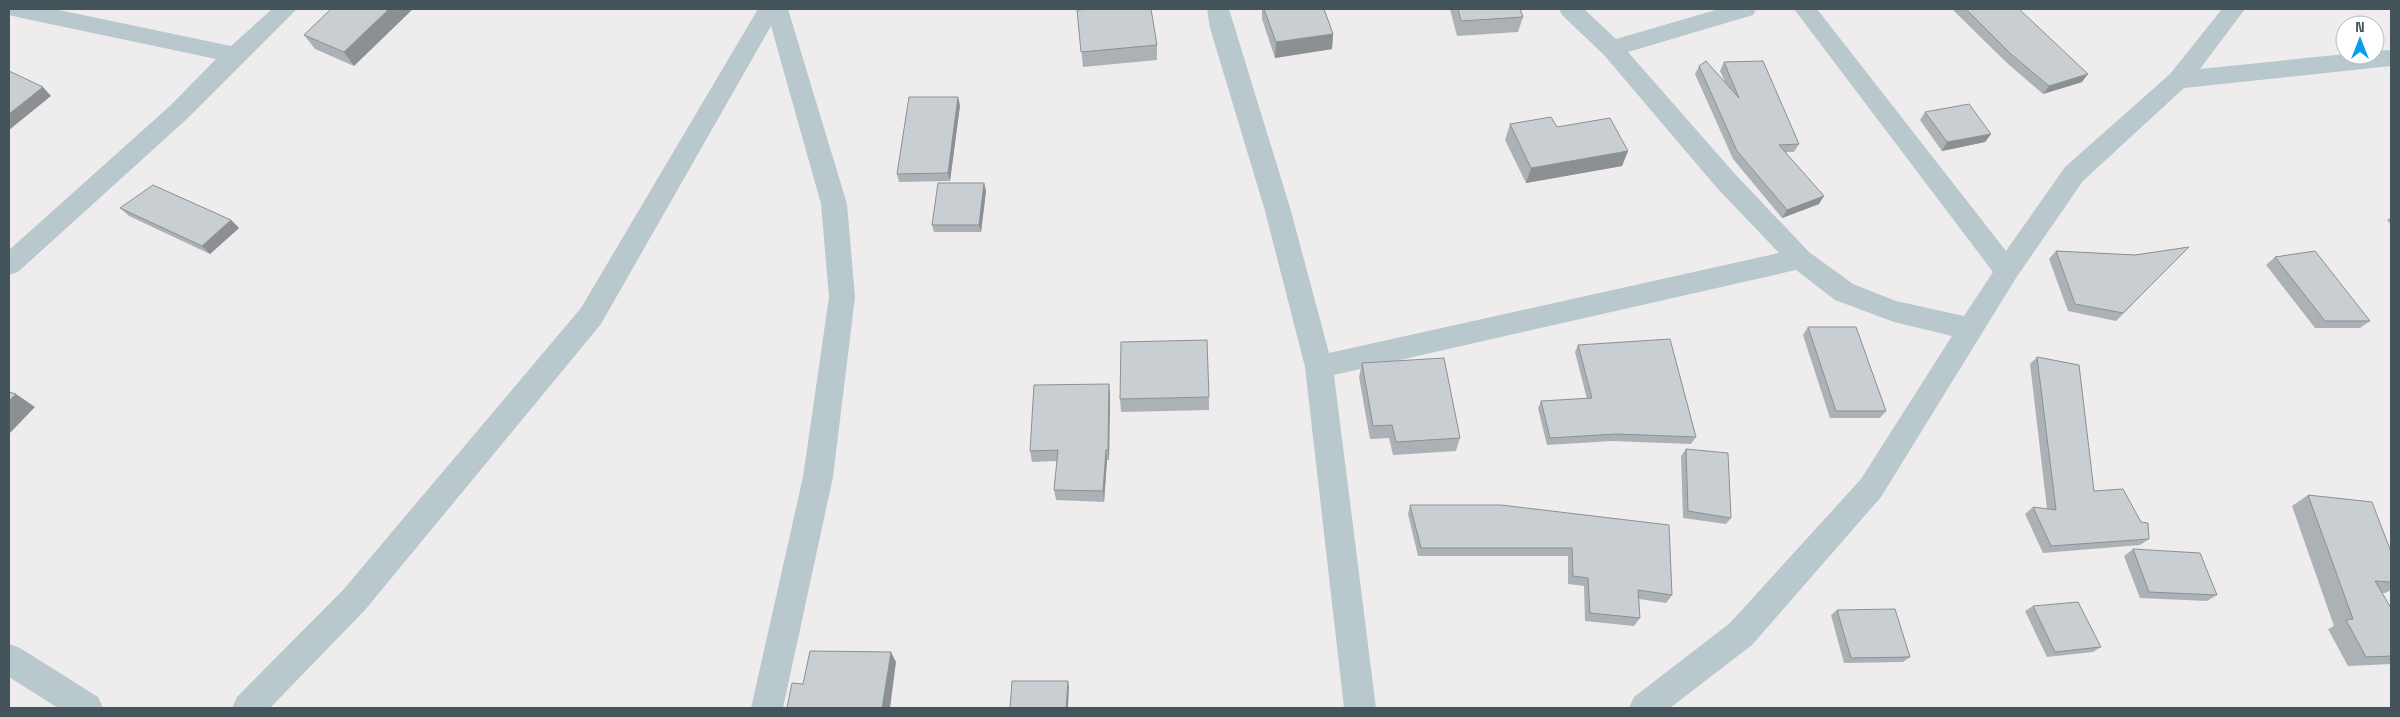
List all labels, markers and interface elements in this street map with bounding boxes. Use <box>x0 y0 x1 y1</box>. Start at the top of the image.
north arrow <box>2335 15 2385 65</box>
text: N <box>2355 18 2365 36</box>

